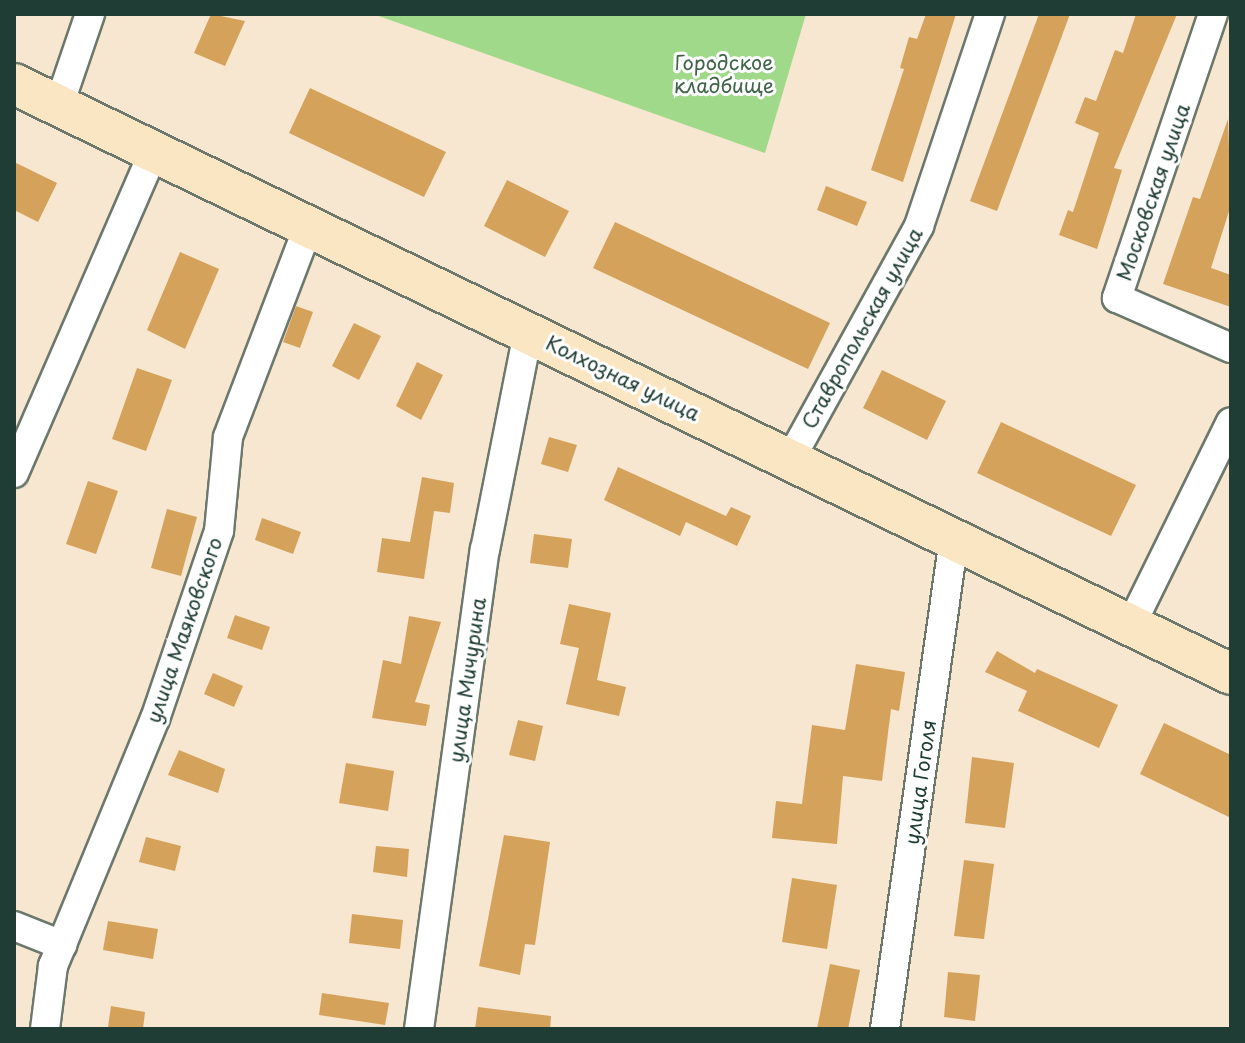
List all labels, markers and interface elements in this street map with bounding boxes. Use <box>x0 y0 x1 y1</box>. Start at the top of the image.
park label: Городское кладбище <box>674 51 774 98</box>
street label: Московская улица <box>1111 100 1195 284</box>
street label: Ставропольская улица <box>796 223 928 433</box>
street label: Колхозная улица <box>542 330 704 426</box>
street label: улица Маяковского <box>141 534 227 726</box>
street label: улица Мичурина <box>443 595 491 765</box>
street label: улица Гоголя <box>899 717 941 847</box>

